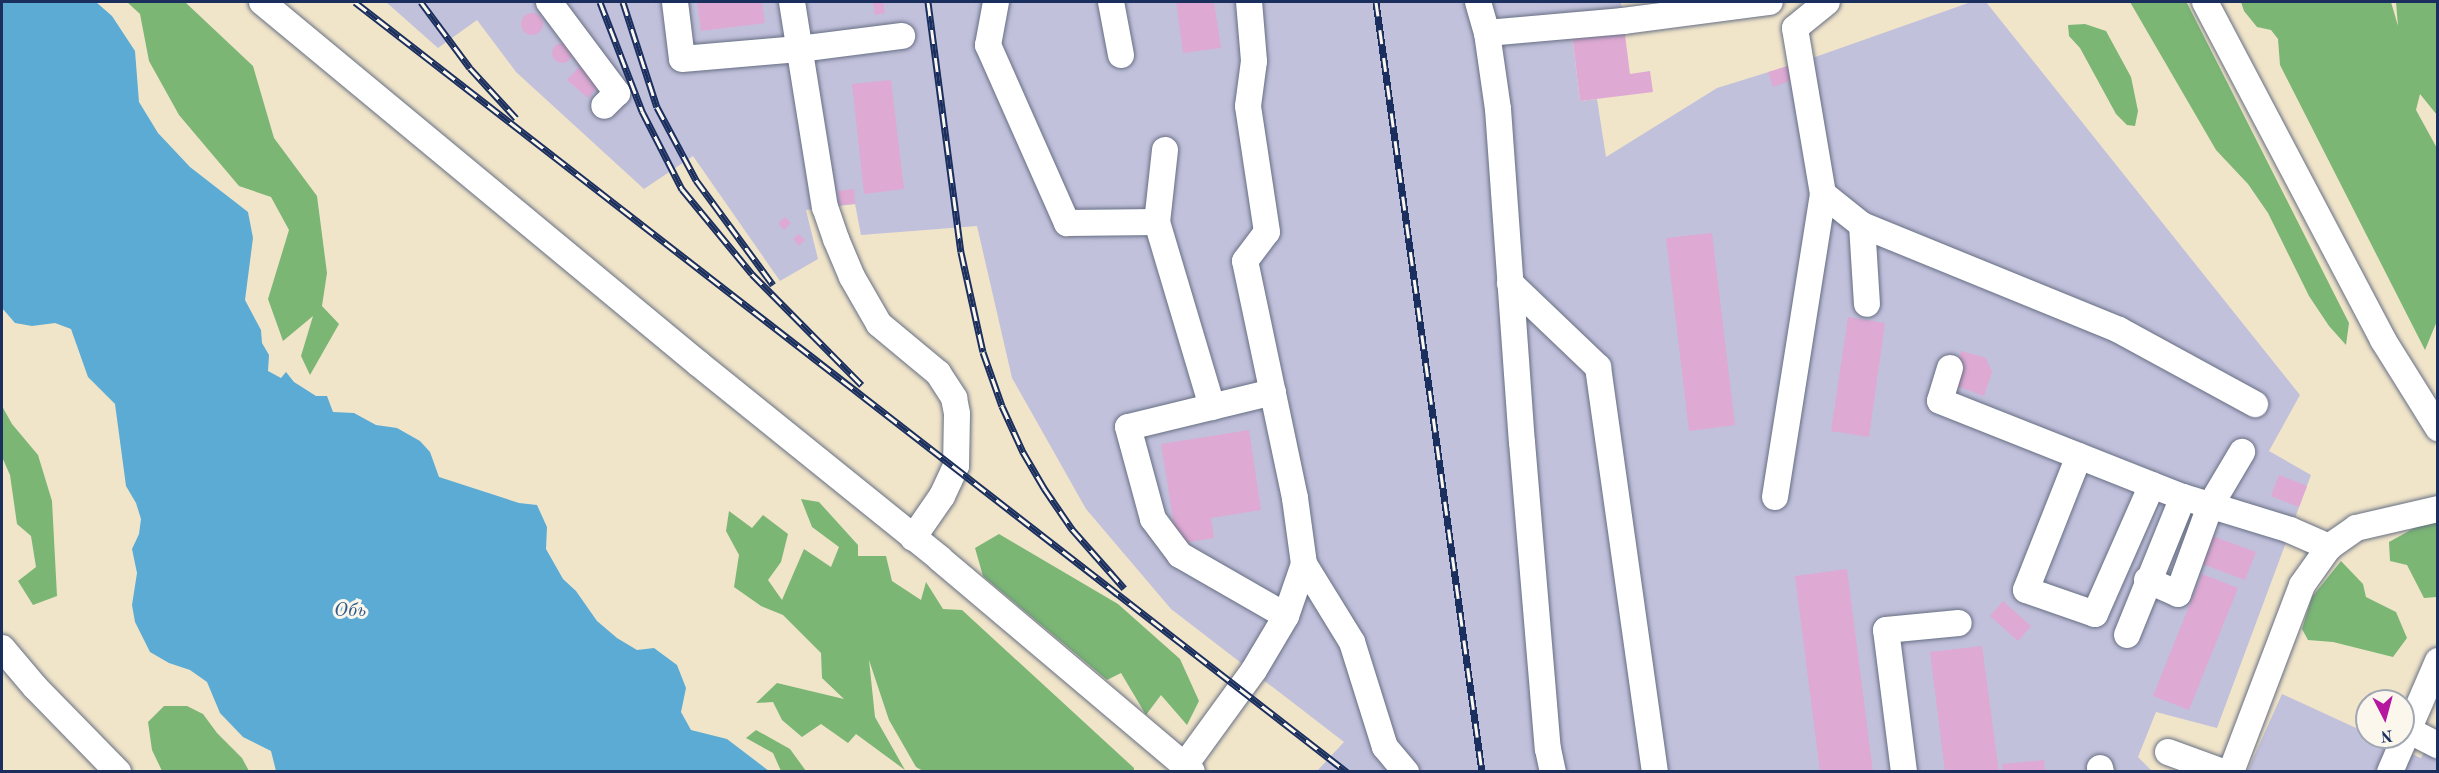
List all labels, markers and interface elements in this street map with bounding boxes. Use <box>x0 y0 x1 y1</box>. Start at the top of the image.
water label: Обь <box>334 599 366 623</box>
north arrow <box>2355 689 2415 749</box>
text: N <box>2380 726 2394 744</box>

